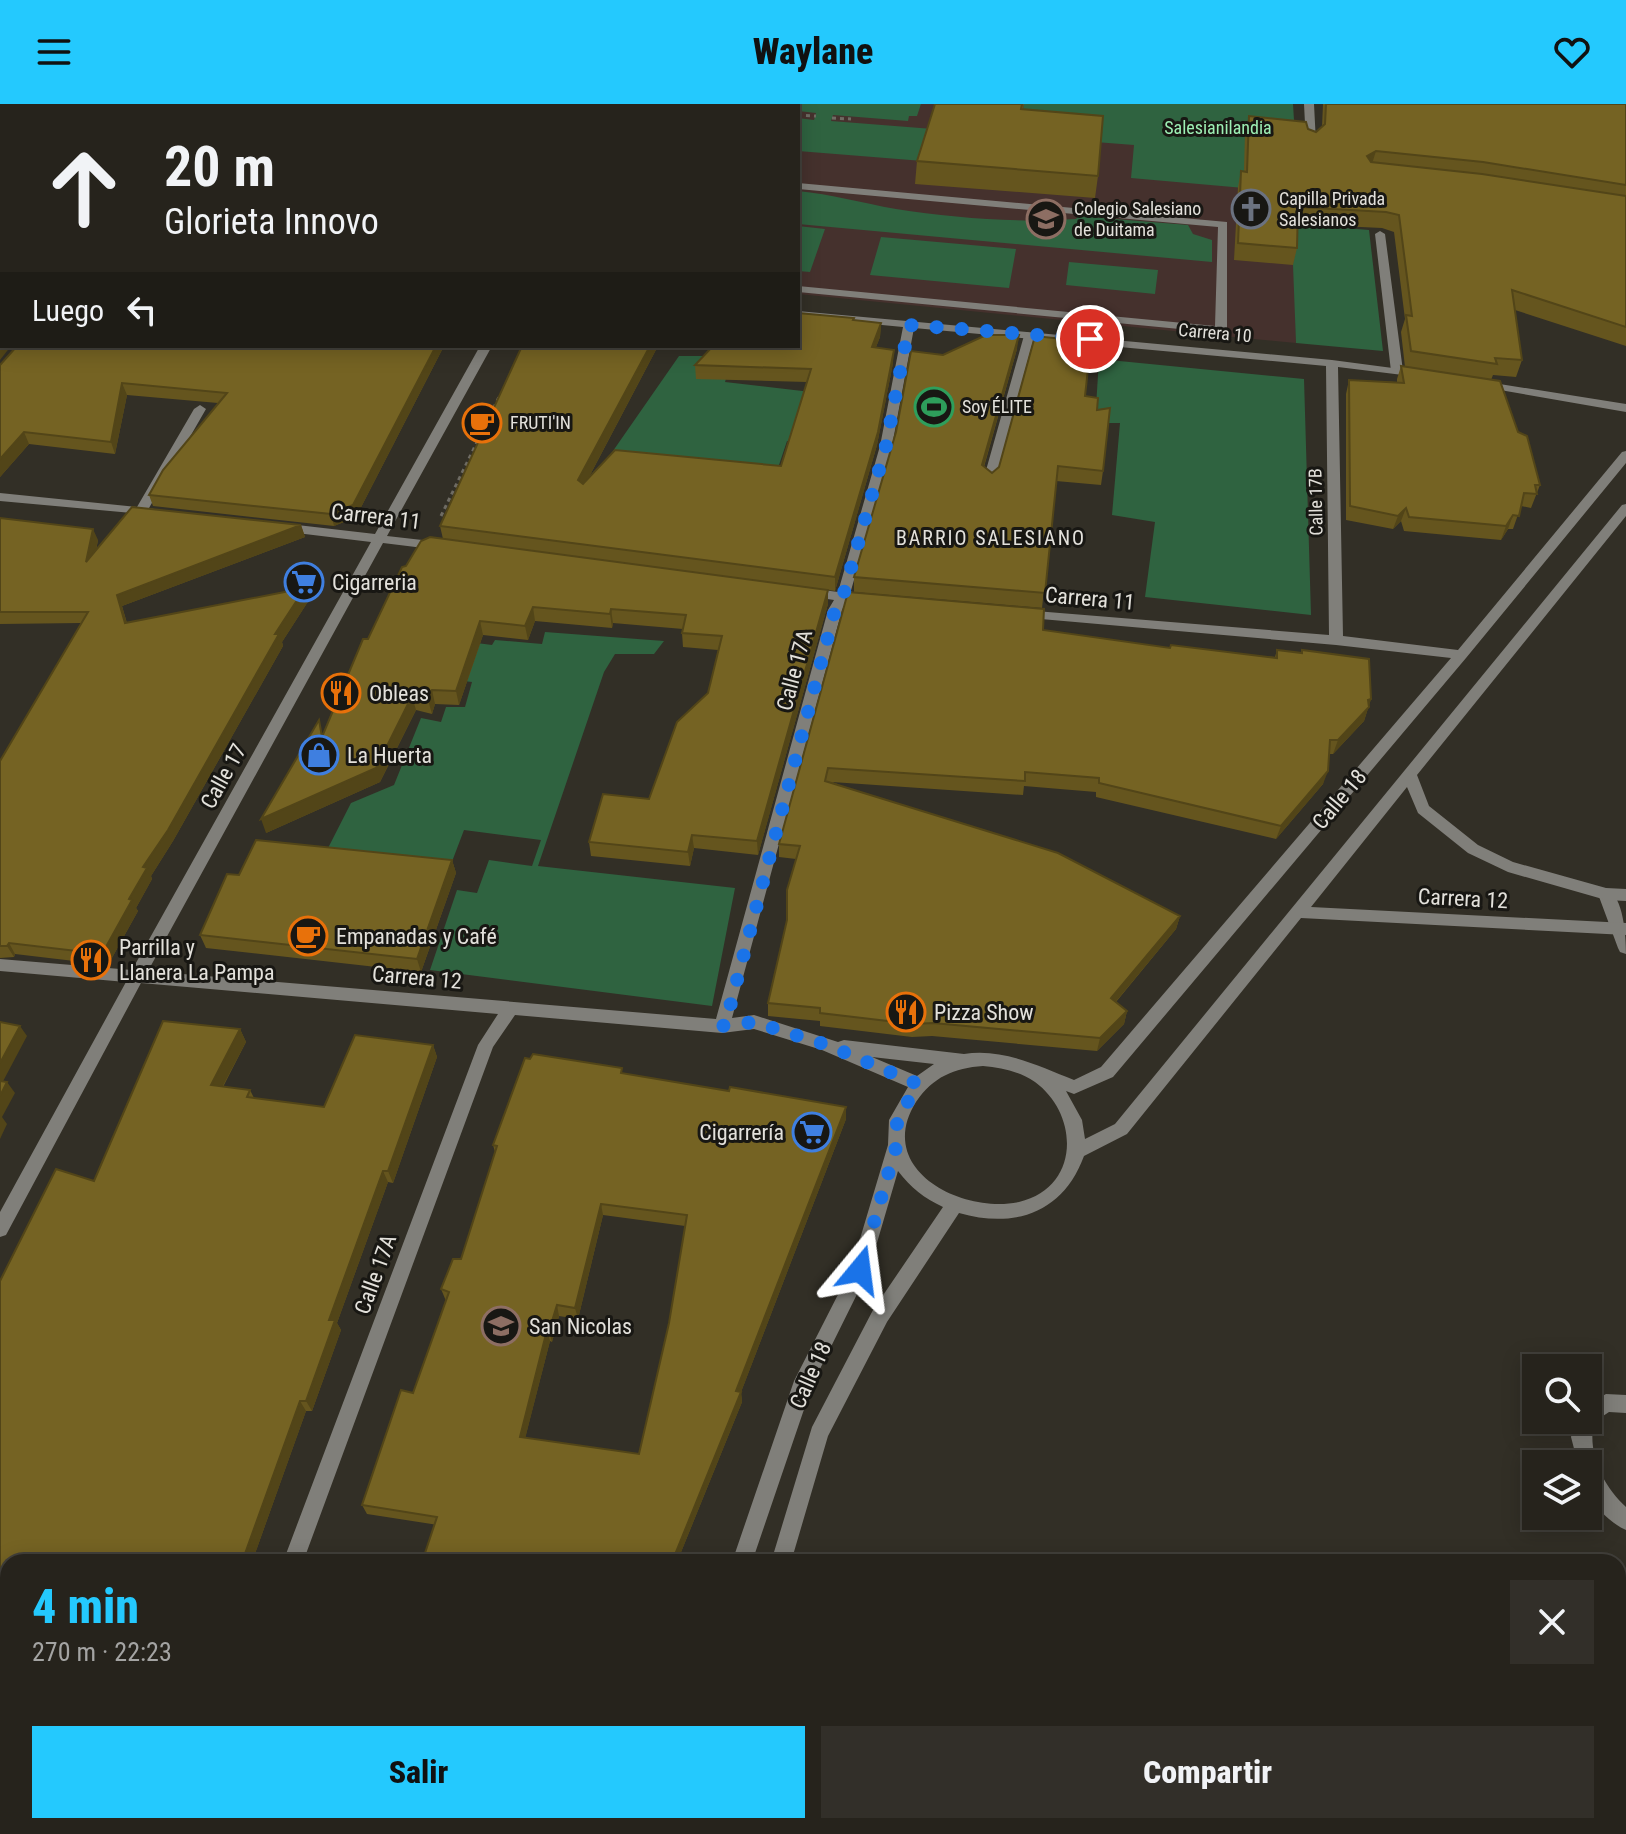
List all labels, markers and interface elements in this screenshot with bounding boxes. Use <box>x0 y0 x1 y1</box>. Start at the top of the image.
icon: menu <box>32 30 76 74</box>
icon: heart <box>1550 30 1594 74</box>
text: Waylane <box>753 31 873 73</box>
park label: Salesianilandia <box>1164 117 1272 138</box>
text: 20 m <box>164 134 275 200</box>
icon: ahead <box>32 136 136 240</box>
church icon: Capilla Privada Salesianos <box>1230 188 1272 230</box>
place label: Capilla Privada Salesianos <box>1279 188 1385 230</box>
school or university icon: Colegio Salesiano de Duitama <box>1025 198 1067 240</box>
place label: Colegio Salesiano de Duitama <box>1074 198 1201 240</box>
text: Glorieta Innovo <box>164 201 379 243</box>
icon: left <box>120 288 164 332</box>
text: Luego <box>32 293 104 328</box>
pin <box>1056 305 1124 373</box>
icon: arrive <box>1068 317 1112 361</box>
street label: Carrera 10 <box>1177 319 1253 346</box>
sports icon: Soy ÉLITE <box>913 386 955 428</box>
place label: Soy ÉLITE <box>962 396 1032 417</box>
cafe icon: FRUTI'IN <box>461 402 503 444</box>
place label: FRUTI'IN <box>510 412 571 433</box>
street label: Calle 17B <box>1304 468 1327 536</box>
street label: Carrera 11 <box>330 499 422 534</box>
district label: BARRIO SALESIANO <box>896 526 1086 550</box>
supermarket icon: Cigarreria <box>283 561 325 603</box>
place label: Cigarreria <box>332 570 417 595</box>
street label: Carrera 11 <box>1044 582 1136 615</box>
street label: Calle 17A <box>772 627 817 713</box>
restaurant icon: Obleas <box>320 672 362 714</box>
place label: Obleas <box>369 681 429 706</box>
shop icon: La Huerta <box>298 734 340 776</box>
street label: Calle 17 <box>195 739 251 813</box>
place label: La Huerta <box>347 743 432 768</box>
street label: Calle 18 <box>1307 764 1372 834</box>
street label: Carrera 12 <box>1417 884 1509 913</box>
cafe icon: Empanadas y Café <box>287 915 329 957</box>
place label: Empanadas y Café <box>336 924 497 949</box>
place label: Parrilla y Llanera La Pampa <box>119 935 275 985</box>
restaurant icon: Parrilla y Llanera La Pampa <box>70 939 112 981</box>
street label: Carrera 12 <box>371 961 463 994</box>
restaurant icon: Pizza Show <box>885 991 927 1033</box>
place label: Pizza Show <box>934 1000 1034 1025</box>
supermarket icon: Cigarrería <box>791 1111 833 1153</box>
place label: Cigarrería <box>699 1120 784 1145</box>
position arrow <box>818 1228 902 1312</box>
street label: Calle 17A <box>350 1231 401 1317</box>
school or university icon: San Nicolas <box>480 1305 522 1347</box>
place label: San Nicolas <box>529 1314 632 1339</box>
street label: Calle 18 <box>785 1338 836 1412</box>
map controls <box>1522 1354 1602 1530</box>
button: search <box>1522 1354 1602 1434</box>
button: layers <box>1522 1450 1602 1530</box>
text: 4 min <box>32 1578 139 1635</box>
button: close <box>1510 1580 1594 1664</box>
text: 270 m · 22:23 <box>32 1637 172 1667</box>
button: Salir <box>32 1726 805 1818</box>
button: Compartir <box>821 1726 1594 1818</box>

